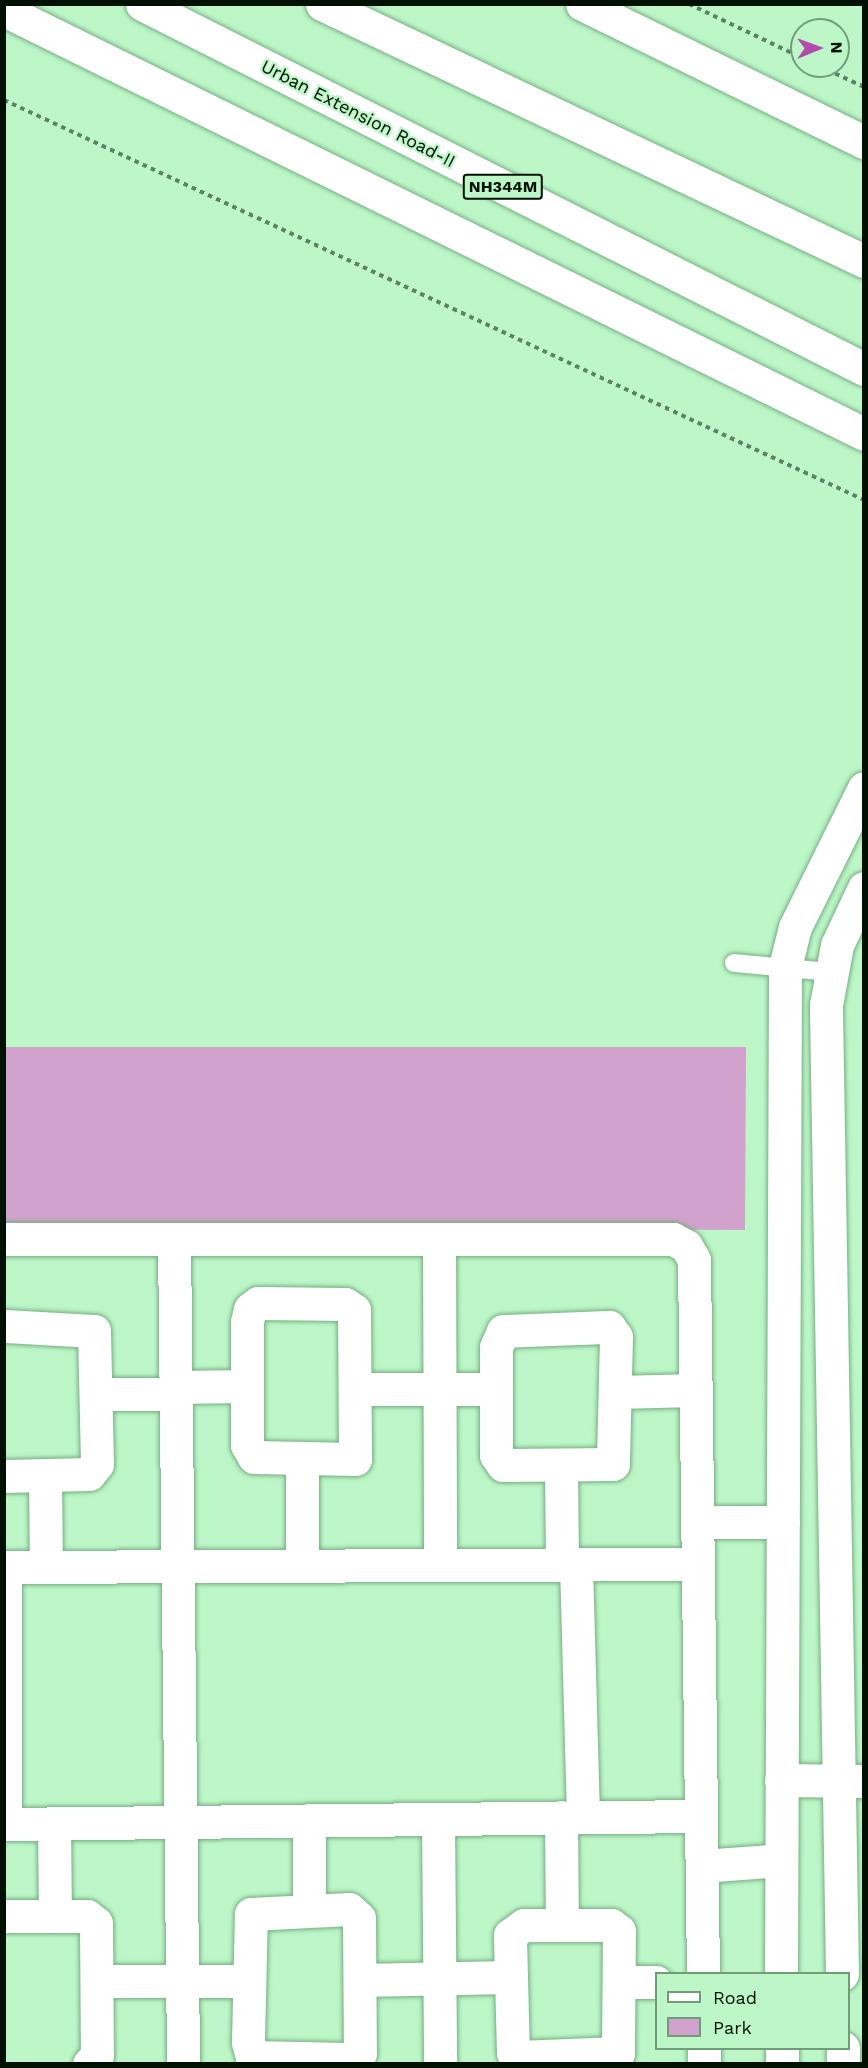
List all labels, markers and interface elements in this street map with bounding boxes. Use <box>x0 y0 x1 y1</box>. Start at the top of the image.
north arrow <box>790 18 850 78</box>
text: N <box>827 42 846 54</box>
street label: Urban Extension Road-II <box>257 56 459 172</box>
road number: NH344M <box>462 174 544 200</box>
legend <box>655 1972 850 2050</box>
text: Road <box>713 1987 757 2008</box>
text: Park <box>713 2017 752 2038</box>

